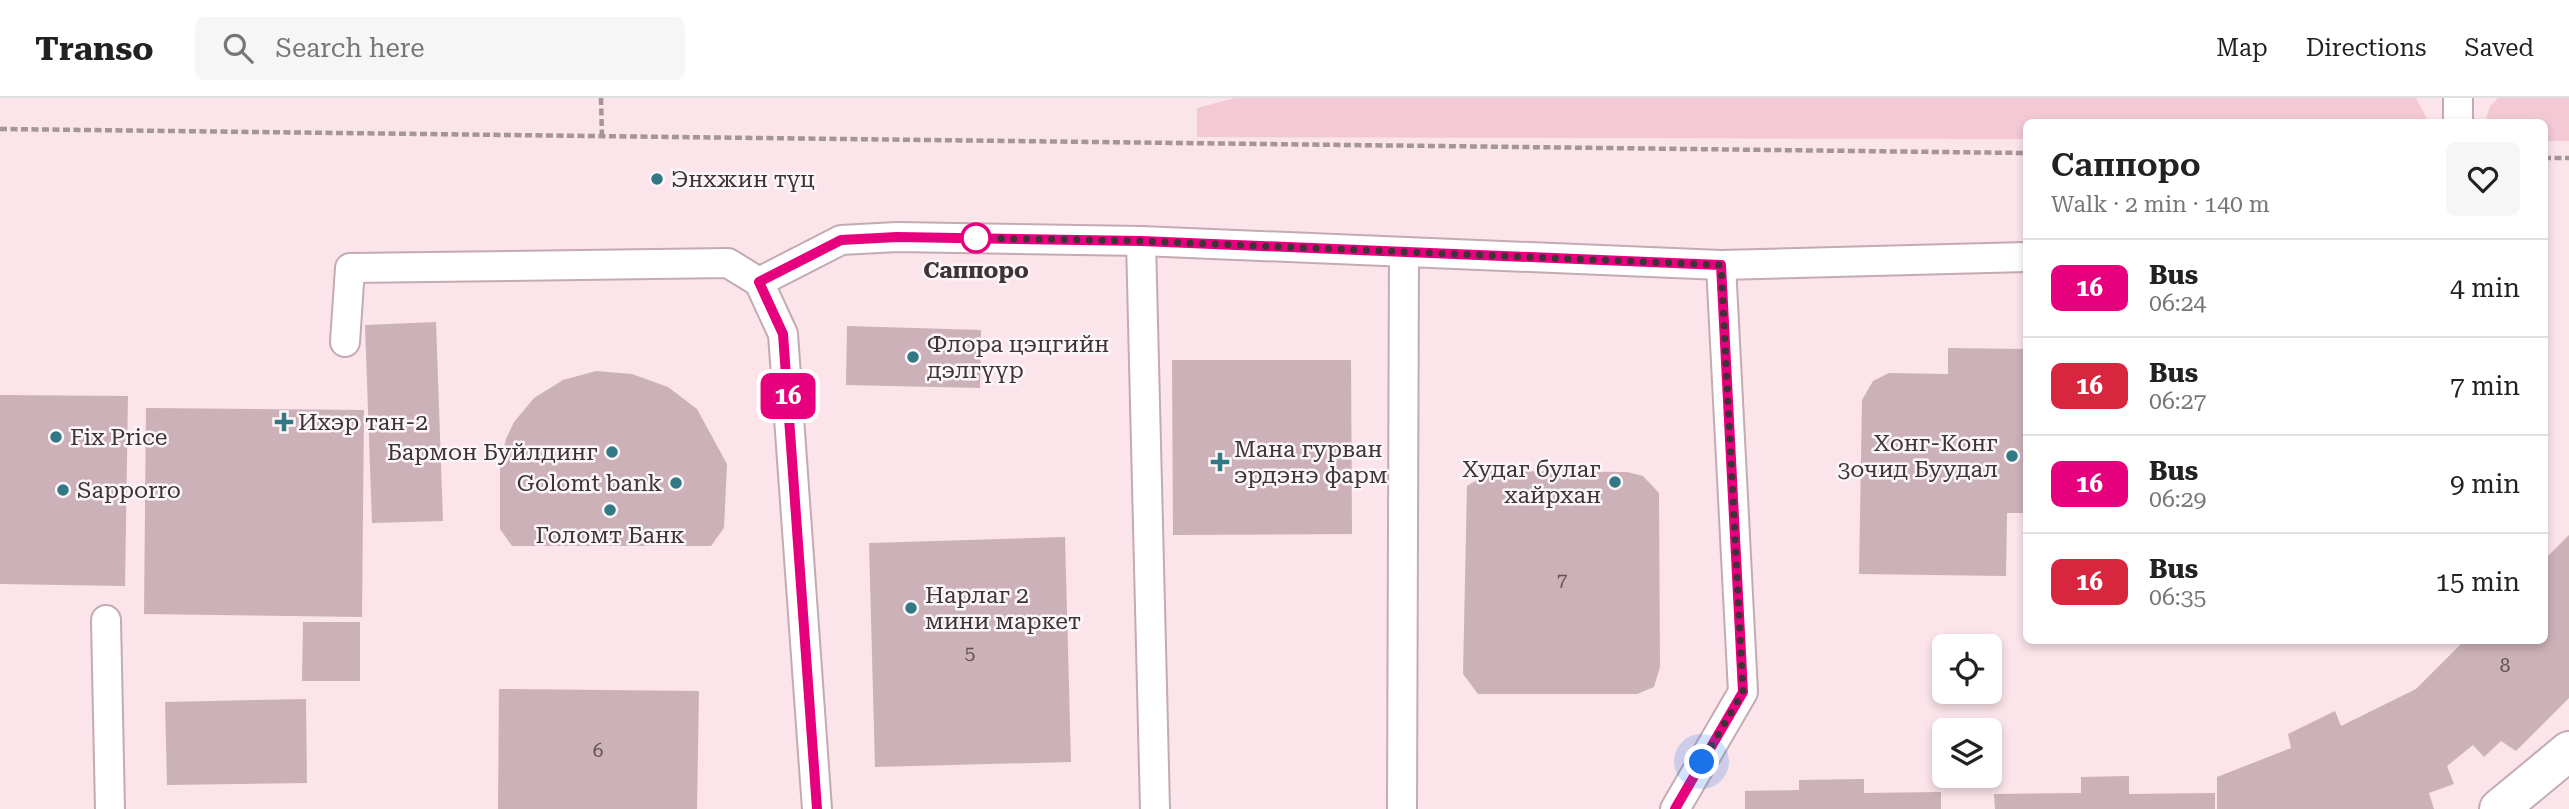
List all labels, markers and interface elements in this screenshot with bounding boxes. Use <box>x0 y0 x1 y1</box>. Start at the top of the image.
search box <box>195 17 685 80</box>
text: Transo <box>35 29 153 68</box>
icon: search <box>219 29 257 67</box>
text: Search here <box>275 33 424 63</box>
text: Map <box>2216 34 2268 62</box>
text: Directions <box>2306 34 2426 62</box>
text: Saved <box>2464 34 2534 62</box>
button: heart <box>2446 142 2520 216</box>
text: Саппоро <box>2051 145 2201 184</box>
place label: Энхжин түц <box>671 166 815 193</box>
marker: Энхжин түц <box>649 171 665 187</box>
text: Walk · 2 min · 140 m <box>2051 191 2270 218</box>
marker: Саппоро <box>961 223 991 253</box>
place label: Саппоро <box>923 257 1029 284</box>
text: Bus <box>2149 260 2198 290</box>
text: 4 min <box>2450 273 2520 303</box>
text: 16 <box>2076 274 2103 302</box>
text: 06:24 <box>2149 290 2206 317</box>
place label: Флора цэцгийн дэлгүүр <box>927 331 1109 384</box>
marker: Флора цэцгийн дэлгүүр <box>905 349 921 365</box>
text: Bus <box>2149 358 2198 388</box>
text: 7 min <box>2450 371 2520 401</box>
text: 16 <box>2076 372 2103 400</box>
line badge: 16 <box>756 373 820 419</box>
text: 16 <box>775 382 801 410</box>
text: 06:27 <box>2149 388 2206 415</box>
place label: Ихэр тан-2 <box>298 409 428 436</box>
marker: Ихэр тан-2 <box>276 414 292 430</box>
place label: Fix Price <box>70 424 167 451</box>
marker: Fix Price <box>48 429 64 445</box>
place label: Хонг-Kонг 3очид Буудал <box>1837 430 1998 483</box>
place label: Мана гурван эрдэнэ фарм <box>1234 436 1387 489</box>
place label: Бармон Буйлдинг <box>387 439 598 466</box>
marker: Бармон Буйлдинг <box>604 444 620 460</box>
marker: Хонг-Kонг 3очид Буудал <box>2004 448 2020 464</box>
marker: Мана гурван эрдэнэ фарм <box>1212 454 1228 470</box>
place label: Худаг булаг хайрхан <box>1462 456 1601 509</box>
text: Bus <box>2149 456 2198 486</box>
text: 9 min <box>2450 469 2520 499</box>
place label: Golomt bank <box>517 470 662 497</box>
text: 16 <box>2076 470 2103 498</box>
marker: Худаг булаг хайрхан <box>1607 474 1623 490</box>
marker: Golomt bank <box>668 475 684 491</box>
place label: Sapporro <box>77 477 181 504</box>
marker: Sapporro <box>55 482 71 498</box>
text: 06:29 <box>2149 486 2206 513</box>
marker: Голомт Банк <box>602 502 618 518</box>
place label: Голомт Банк <box>535 522 685 549</box>
text: Bus <box>2149 554 2198 584</box>
text: 15 min <box>2436 567 2520 597</box>
text: 16 <box>2076 568 2103 596</box>
house number: 7 <box>1557 569 1568 592</box>
place label: Нарлаг 2 мини маркет <box>925 582 1081 635</box>
text: 06:35 <box>2149 584 2206 611</box>
marker: Нарлаг 2 мини маркет <box>903 600 919 616</box>
map controls <box>1932 634 2002 788</box>
button: locate <box>1932 634 2002 704</box>
house number: 5 <box>965 641 975 664</box>
house number: 8 <box>2500 654 2510 677</box>
button: layers <box>1932 718 2002 788</box>
house number: 6 <box>593 739 603 762</box>
your location <box>1684 744 1719 779</box>

